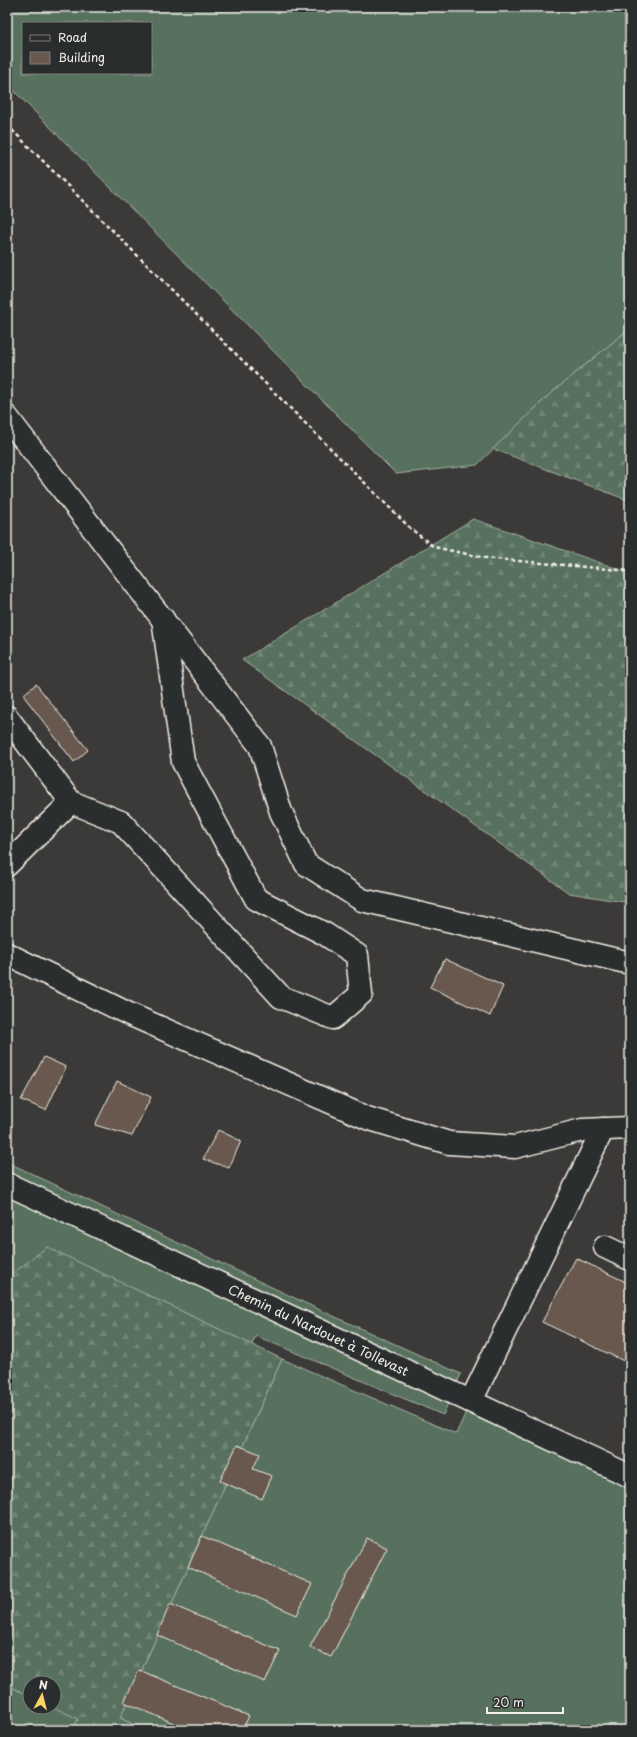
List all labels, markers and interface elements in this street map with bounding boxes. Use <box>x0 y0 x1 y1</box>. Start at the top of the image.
legend <box>22 22 152 74</box>
text: Road <box>58 28 87 46</box>
text: Building <box>58 48 105 66</box>
street label: Chemin du Nardouet à Tollevast <box>225 1279 412 1380</box>
north arrow <box>22 1675 62 1715</box>
text: N <box>38 1676 49 1694</box>
scale bar <box>487 1689 563 1715</box>
text: 20 m <box>493 1693 524 1711</box>

